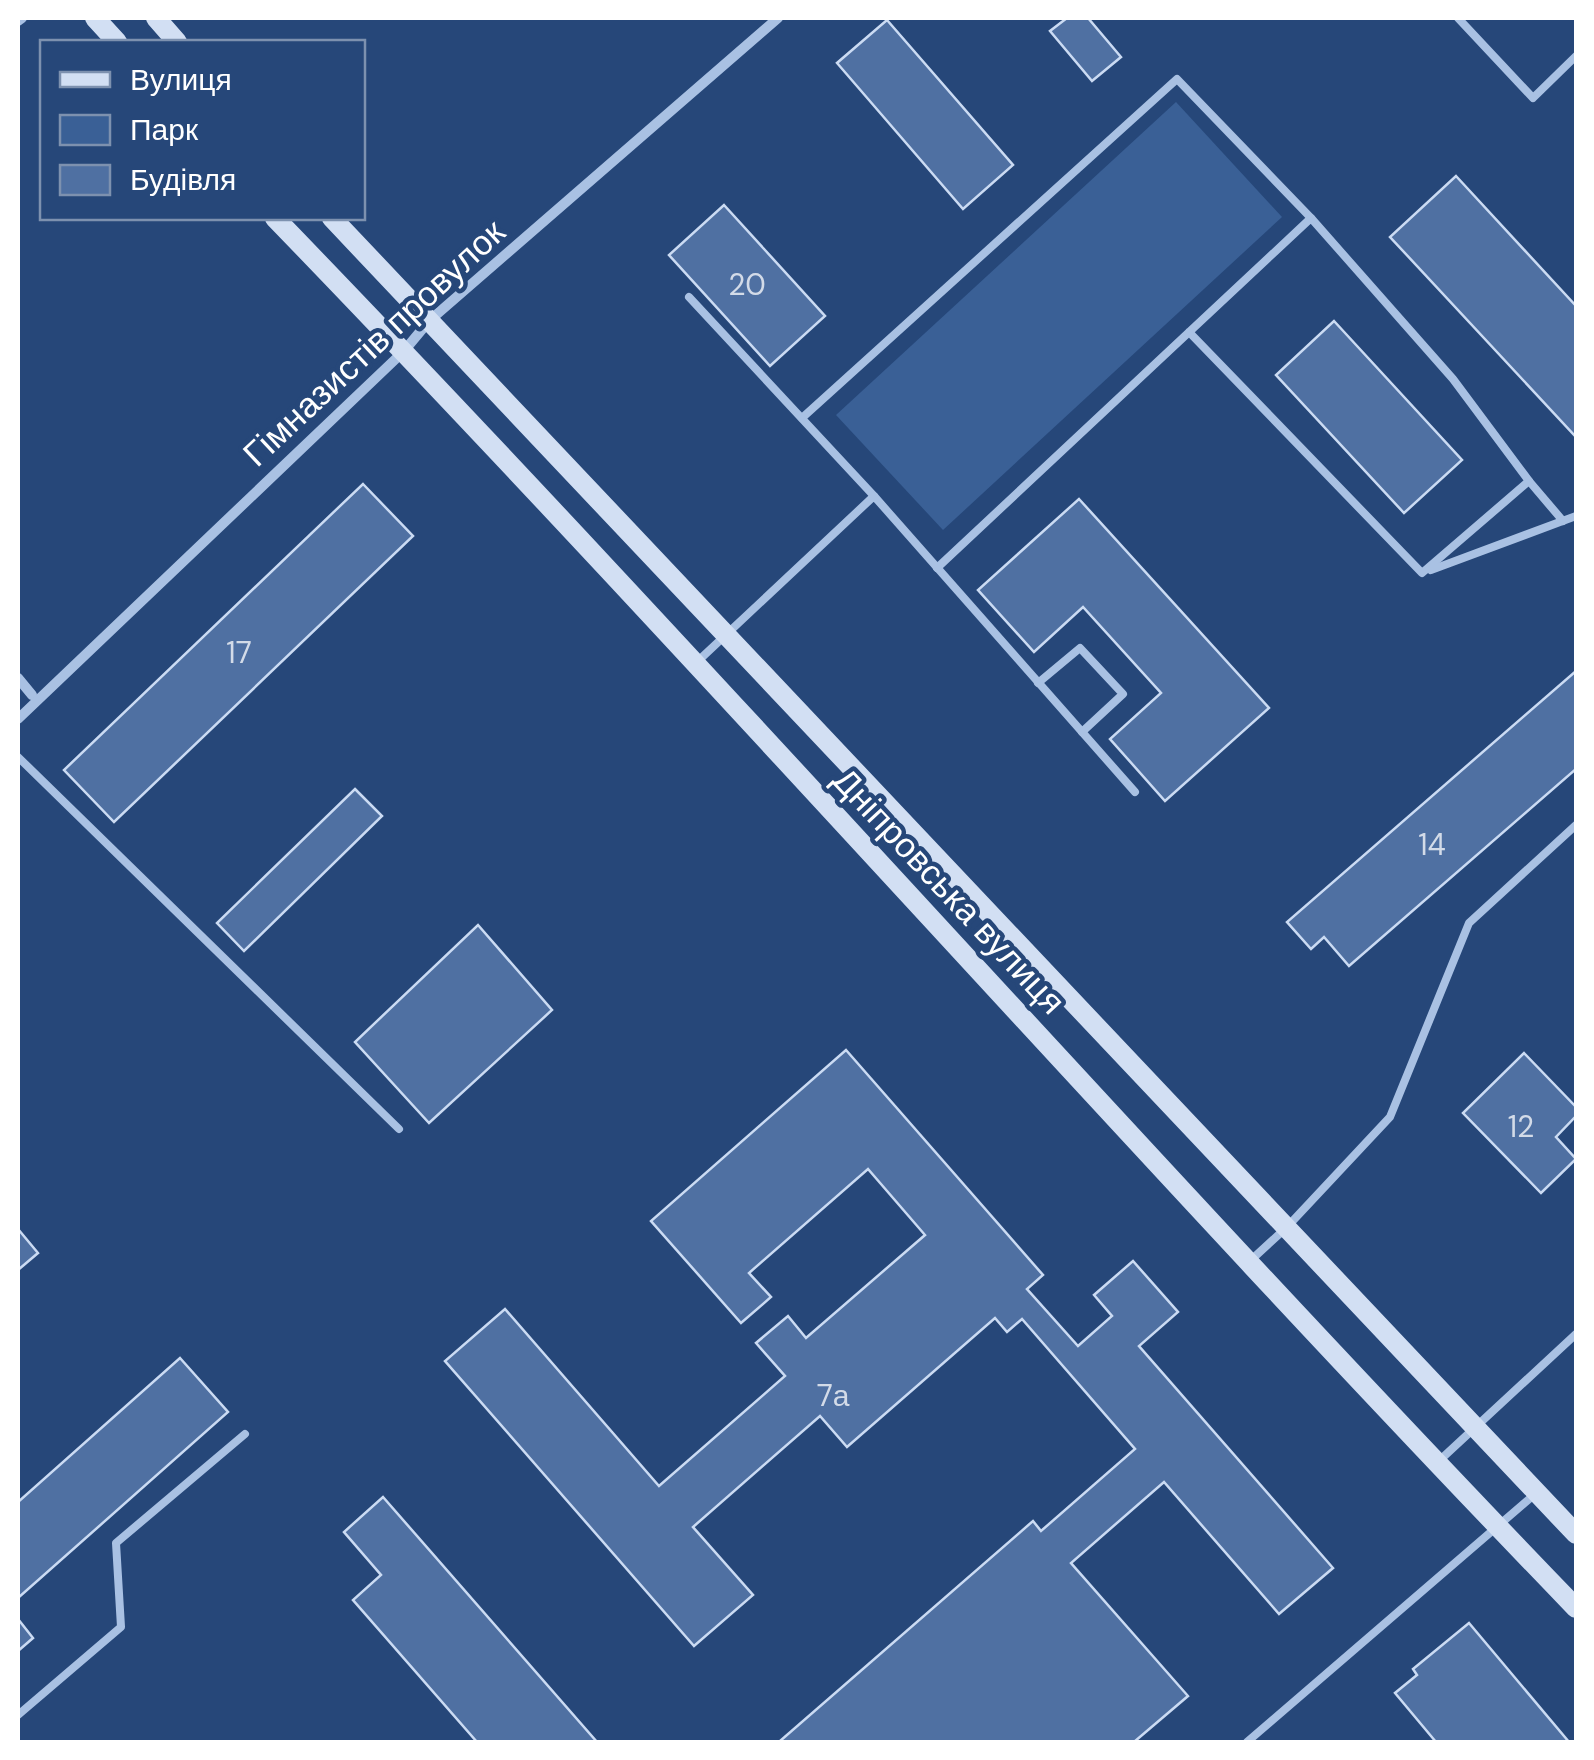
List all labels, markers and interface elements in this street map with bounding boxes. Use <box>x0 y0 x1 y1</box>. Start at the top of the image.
legend <box>40 40 365 220</box>
text: Вулиця <box>130 60 232 99</box>
text: Парк <box>130 110 199 149</box>
text: Будівля <box>130 160 236 199</box>
street label: Гімназистів провулок <box>233 209 515 476</box>
house number: 20 <box>728 265 766 304</box>
house number: 17 <box>226 633 252 672</box>
street label: Дніпровська вулиця <box>823 758 1075 1024</box>
house number: 14 <box>1418 825 1446 864</box>
house number: 12 <box>1508 1107 1534 1146</box>
house number: 7а <box>817 1376 850 1415</box>

